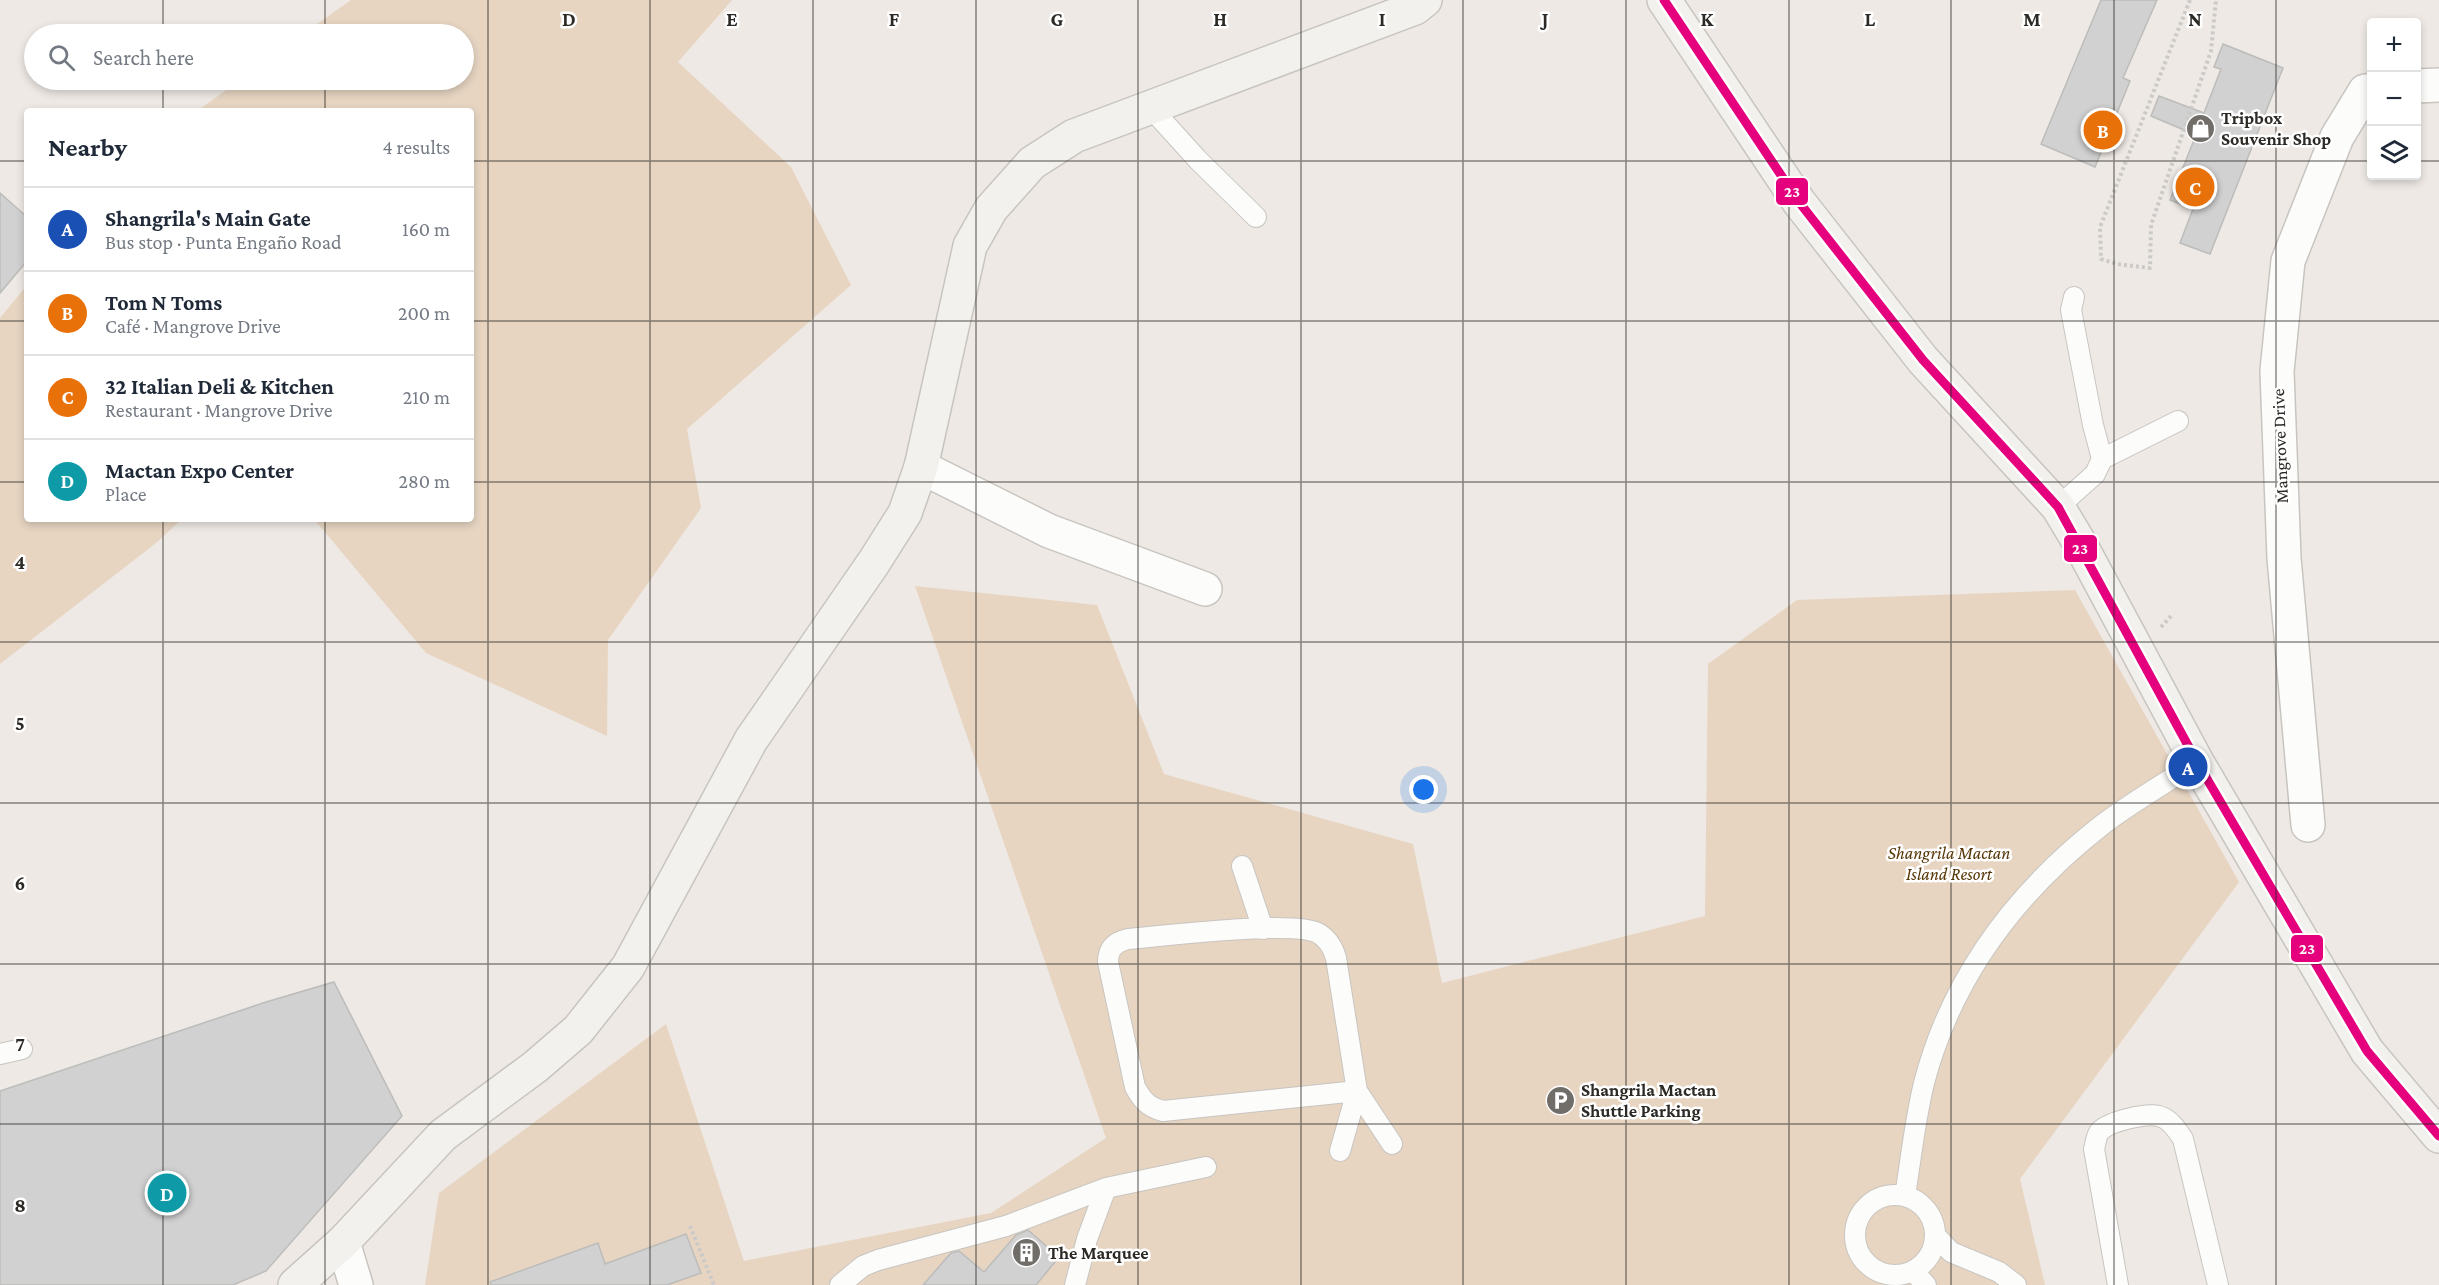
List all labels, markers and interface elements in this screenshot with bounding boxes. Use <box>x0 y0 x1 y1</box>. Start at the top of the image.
text: D <box>562 8 576 30</box>
text: E <box>726 8 738 30</box>
text: F <box>889 8 900 30</box>
text: G <box>1051 8 1064 30</box>
text: H <box>1213 8 1227 30</box>
text: I <box>1379 8 1386 30</box>
text: J <box>1540 8 1549 30</box>
text: K <box>1701 8 1715 30</box>
text: L <box>1865 8 1876 30</box>
text: M <box>2023 8 2041 30</box>
text: N <box>2188 8 2202 30</box>
map controls <box>2367 18 2421 180</box>
button: + <box>2367 18 2421 72</box>
search box <box>24 24 474 90</box>
icon: search <box>45 41 78 74</box>
text: Search here <box>93 45 194 70</box>
button: − <box>2367 72 2421 126</box>
pin: B <box>2084 108 2122 152</box>
place label: Tripbox Souvenir Shop <box>2221 108 2331 149</box>
shop icon: Tripbox Souvenir Shop <box>2184 112 2216 144</box>
button: layers <box>2367 126 2421 180</box>
text: Nearby <box>48 133 127 162</box>
text: 4 results <box>383 136 450 158</box>
pin: C <box>2176 164 2214 210</box>
line badge: 23 <box>1775 177 1809 206</box>
text: 23 <box>1784 183 1800 200</box>
text: Shangrila's Main Gate <box>105 206 311 231</box>
text: A <box>62 218 73 240</box>
text: 160 m <box>402 218 450 240</box>
text: Bus stop · Punta Engaño Road <box>105 231 342 253</box>
text: Tom N Toms <box>105 290 222 315</box>
text: B <box>62 302 73 324</box>
text: 200 m <box>398 302 450 324</box>
text: Café · Mangrove Drive <box>105 315 281 337</box>
text: 32 Italian Deli & Kitchen <box>105 374 334 399</box>
text: C <box>61 386 74 408</box>
text: 210 m <box>403 386 450 408</box>
street label: Mangrove Drive <box>2268 388 2292 504</box>
text: Restaurant · Mangrove Drive <box>105 399 332 421</box>
text: Mactan Expo Center <box>105 458 294 483</box>
text: D <box>61 470 74 492</box>
text: 280 m <box>399 470 450 492</box>
text: Place <box>105 483 147 505</box>
line badge: 23 <box>2063 534 2098 563</box>
text: 23 <box>2072 540 2088 557</box>
text: 4 <box>15 551 26 573</box>
text: 5 <box>15 712 25 734</box>
pin: A <box>2168 744 2208 789</box>
your location <box>1409 775 1438 804</box>
park label: Shangrila Mactan Island Resort <box>1888 843 2010 884</box>
text: 6 <box>15 872 25 894</box>
line badge: 23 <box>2290 934 2324 963</box>
text: 23 <box>2299 940 2315 957</box>
text: 7 <box>15 1033 25 1055</box>
place label: Shangrila Mactan Shuttle Parking <box>1581 1080 1717 1121</box>
parking icon: Shangrila Mactan Shuttle Parking <box>1544 1084 1576 1116</box>
pin: D <box>148 1170 186 1216</box>
text: 8 <box>14 1194 26 1216</box>
building icon: The Marquee <box>1011 1237 1043 1269</box>
place label: The Marquee <box>1048 1243 1149 1263</box>

